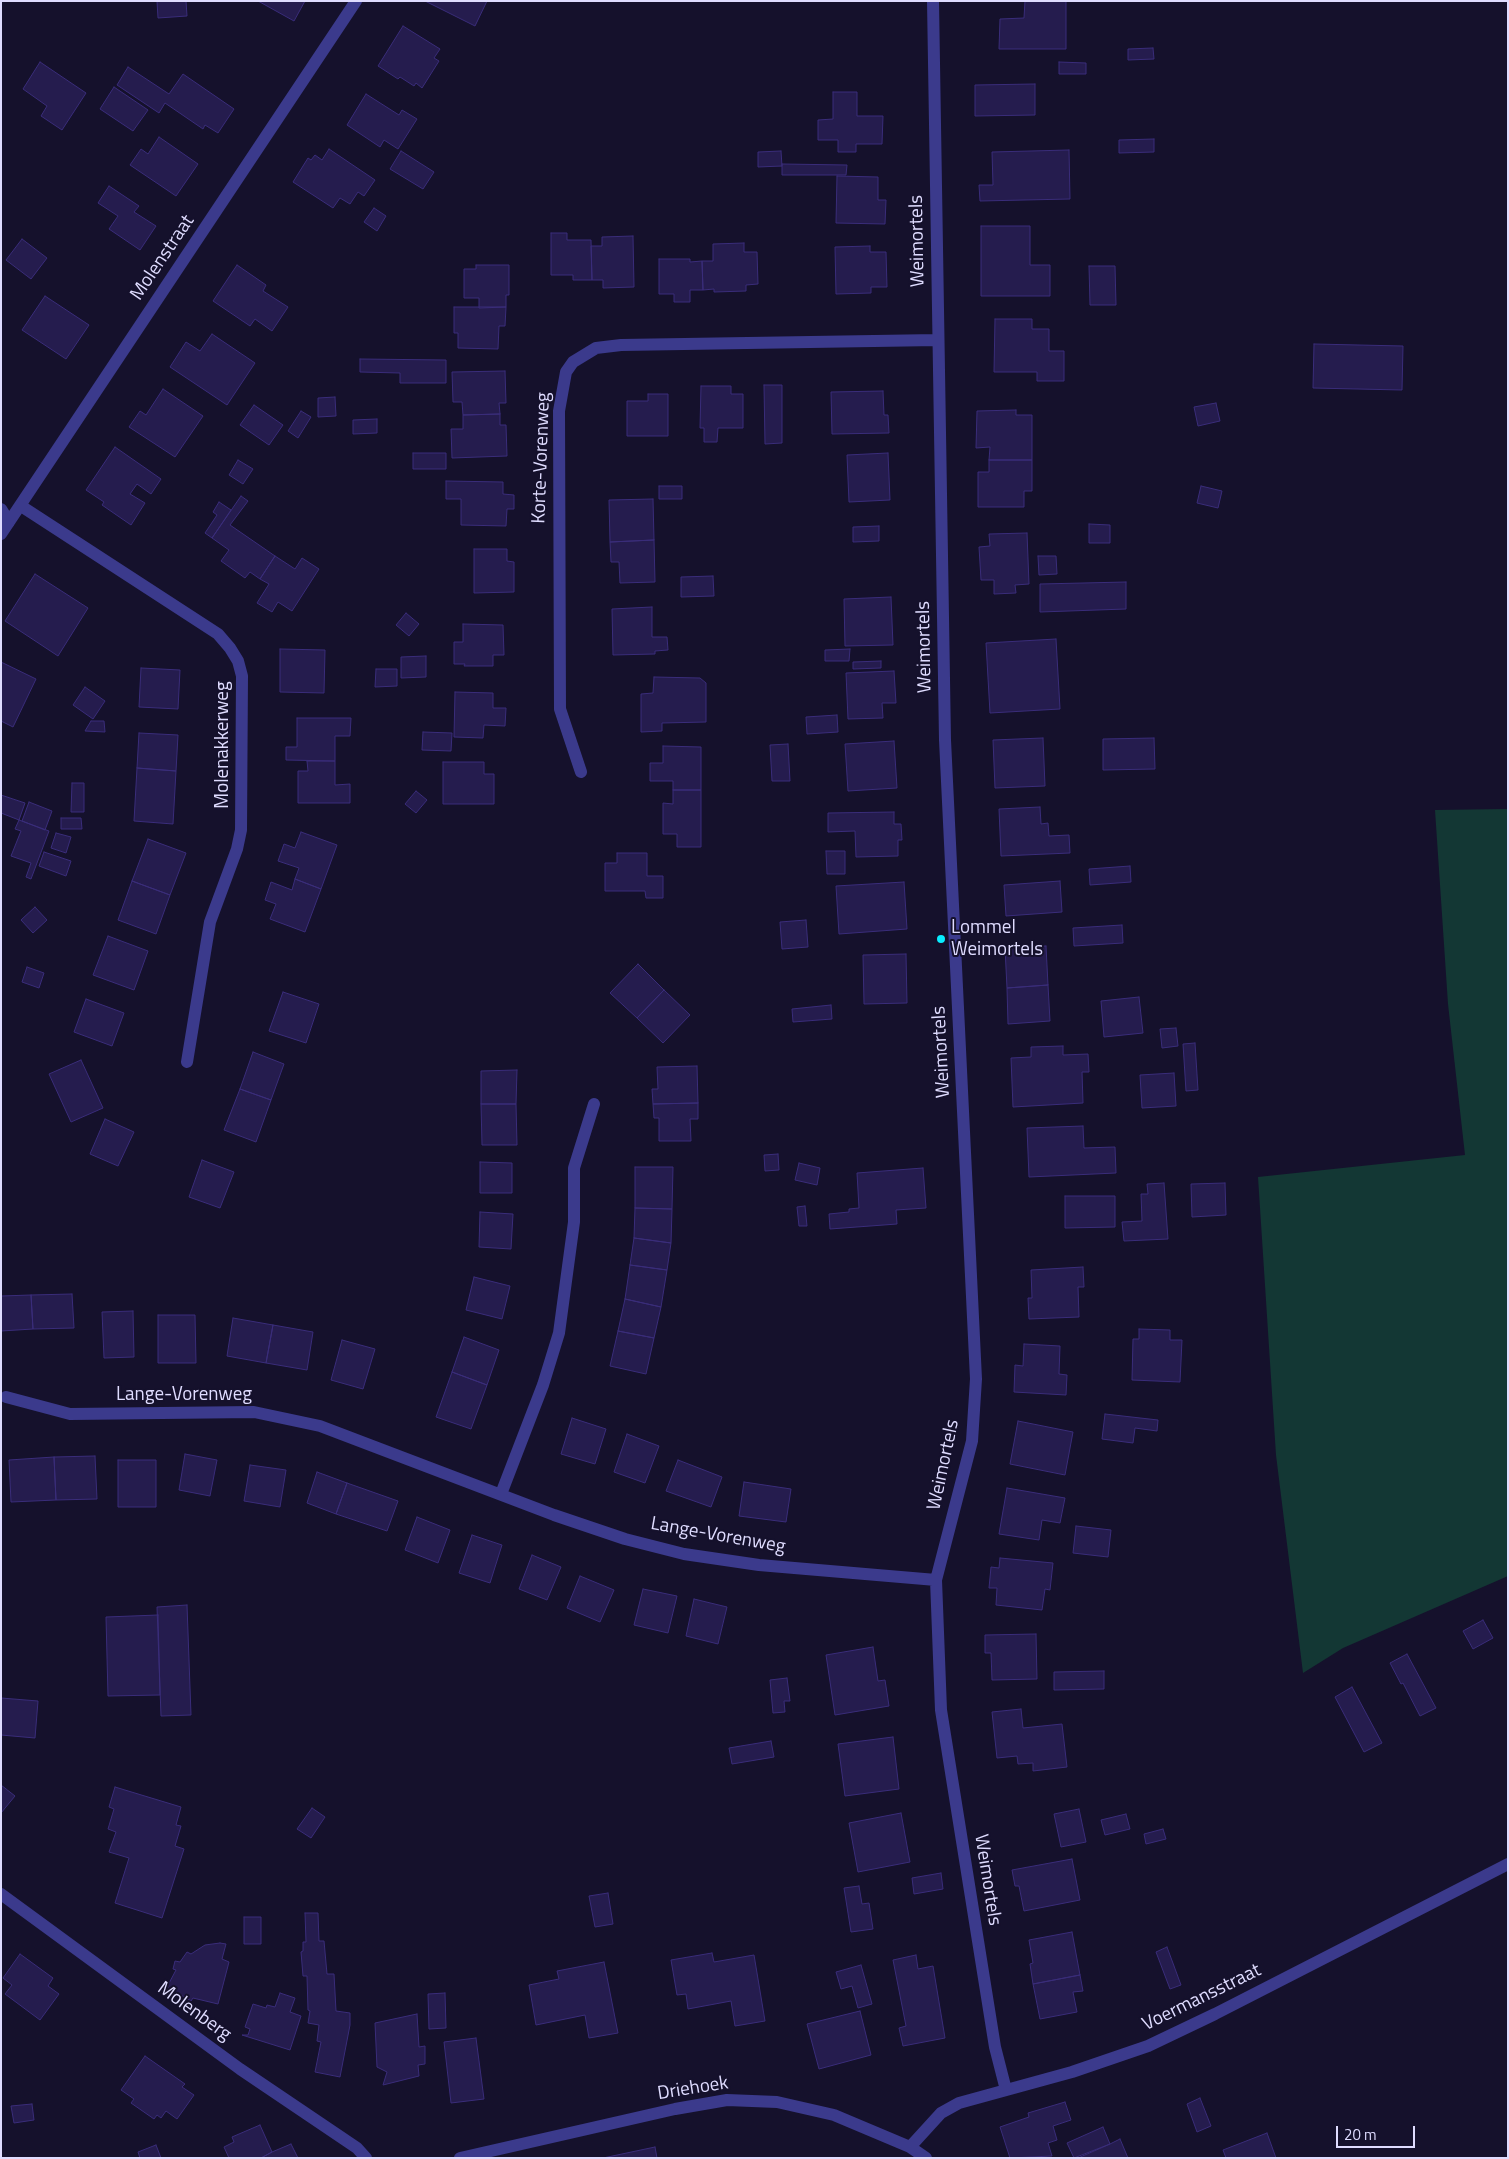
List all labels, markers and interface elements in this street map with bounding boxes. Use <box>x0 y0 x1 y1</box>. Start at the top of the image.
street label: Weimortels <box>906 195 930 287</box>
street label: Molenstraat <box>126 211 200 305</box>
street label: Korte-Vorenweg <box>528 392 556 524</box>
street label: Weimortels <box>913 601 937 693</box>
street label: Molenakkerweg <box>212 681 234 809</box>
place label: Lommel Weimortels <box>951 917 1043 961</box>
marker: Lommel Weimortels <box>935 933 947 945</box>
street label: Weimortels <box>928 1005 956 1099</box>
street label: Lange-Vorenweg <box>116 1384 252 1406</box>
street label: Weimortels <box>923 1418 965 1512</box>
street label: Lange-Vorenweg <box>649 1513 787 1559</box>
street label: Weimortels <box>969 1833 1005 1927</box>
street label: Voermansstraat <box>1139 1960 1265 2036</box>
street label: Molenberg <box>153 1978 235 2046</box>
street label: Driehoek <box>656 2072 730 2106</box>
scale bar <box>1339 2116 1418 2148</box>
text: 20 m <box>1344 2123 1377 2146</box>

